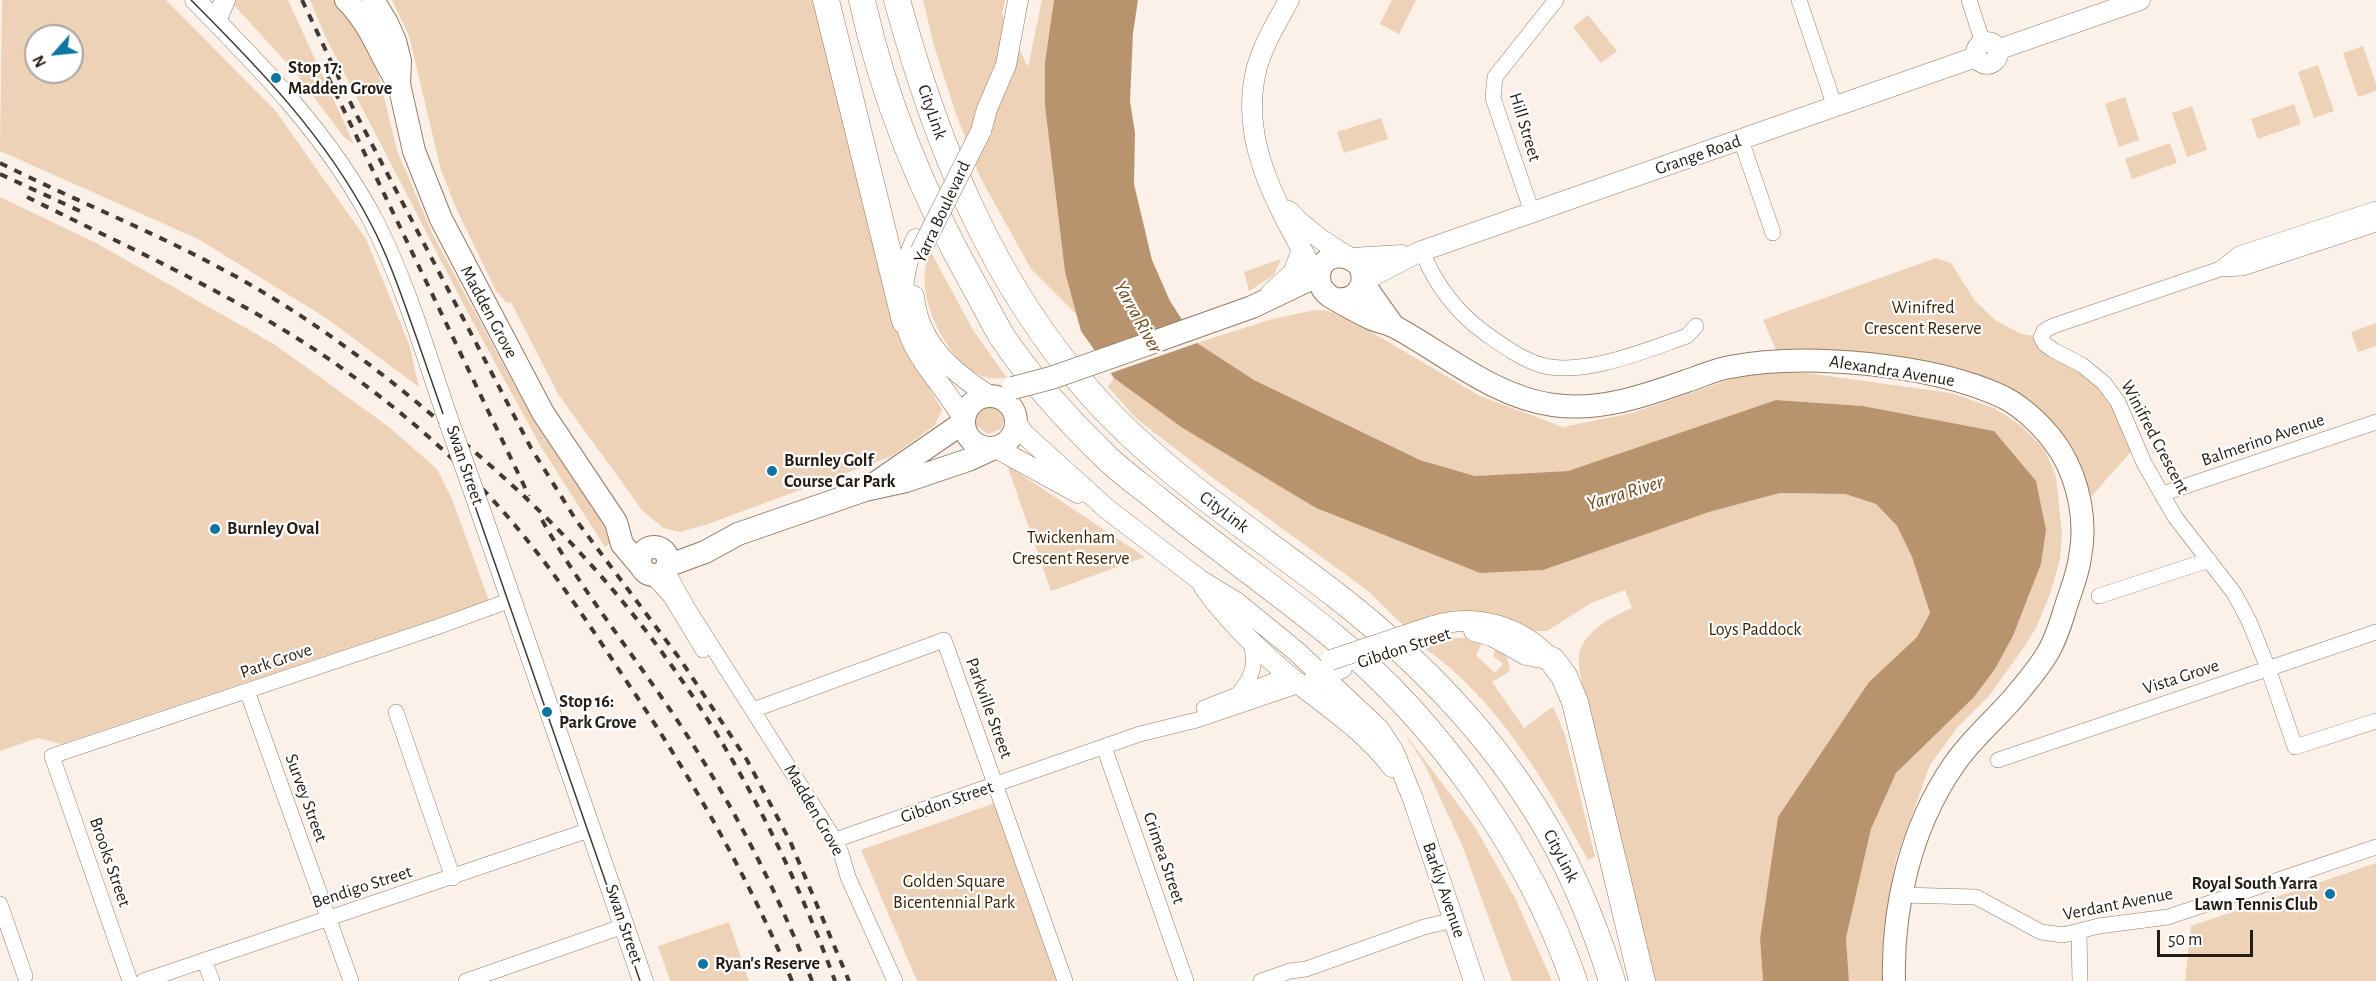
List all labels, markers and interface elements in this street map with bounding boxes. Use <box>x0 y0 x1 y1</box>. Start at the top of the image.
north arrow <box>24 24 84 84</box>
text: N <box>30 53 49 70</box>
place label: Stop 17: Madden Grove <box>288 57 392 100</box>
marker: Stop 17: Madden Grove <box>269 71 283 85</box>
street label: CityLink <box>913 82 951 142</box>
street label: Hill Street <box>1504 90 1546 164</box>
street label: Grange Road <box>1652 130 1744 180</box>
street label: Yarra Boulevard <box>909 158 975 266</box>
street label: Madden Grove <box>456 262 522 362</box>
water label: Yarra River <box>1108 277 1168 357</box>
park label: Winifred Crescent Reserve <box>1864 297 1982 340</box>
street label: Alexandra Avenue <box>1828 350 1956 392</box>
street label: Winifred Crescent <box>2116 376 2194 498</box>
street label: Balmerino Avenue <box>2199 409 2327 471</box>
street label: Swan Street <box>441 422 489 508</box>
place label: Burnley Golf Course Car Park <box>784 450 896 492</box>
marker: Burnley Golf Course Car Park <box>765 464 779 478</box>
water label: Yarra River <box>1584 470 1666 516</box>
street label: CityLink <box>1195 486 1253 538</box>
place label: Burnley Oval <box>227 518 319 540</box>
marker: Burnley Oval <box>208 522 222 536</box>
park label: Twickenham Crescent Reserve <box>1012 527 1130 570</box>
park label: Loys Paddock <box>1709 619 1801 641</box>
street label: Gibdon Street <box>1355 623 1453 673</box>
street label: Park Grove <box>237 639 315 683</box>
street label: Parkville Street <box>961 655 1017 761</box>
street label: Vista Grove <box>2140 655 2222 699</box>
place label: Stop 16: Park Grove <box>559 691 636 734</box>
marker: Stop 16: Park Grove <box>540 705 554 719</box>
street label: Survey Street <box>280 751 332 845</box>
street label: Madden Grove <box>779 760 849 860</box>
street label: Gibdon Street <box>898 776 996 828</box>
street label: Crimea Street <box>1138 809 1190 907</box>
street label: Brooks Street <box>85 814 135 910</box>
street label: CityLink <box>1539 826 1583 886</box>
street label: Barkly Avenue <box>1418 839 1470 941</box>
street label: Bendigo Street <box>309 861 415 913</box>
park label: Golden Square Bicentennial Park <box>893 871 1015 914</box>
place label: Royal South Yarra Lawn Tennis Club <box>2192 873 2318 916</box>
street label: Swan Street <box>600 881 648 967</box>
street label: Verdant Avenue <box>2061 883 2175 925</box>
marker: Royal South Yarra Lawn Tennis Club <box>2323 887 2337 901</box>
scale bar <box>2160 918 2256 956</box>
text: 50 m <box>2168 931 2202 949</box>
place label: Ryan's Reserve <box>715 953 820 975</box>
marker: Ryan's Reserve <box>696 957 710 971</box>

